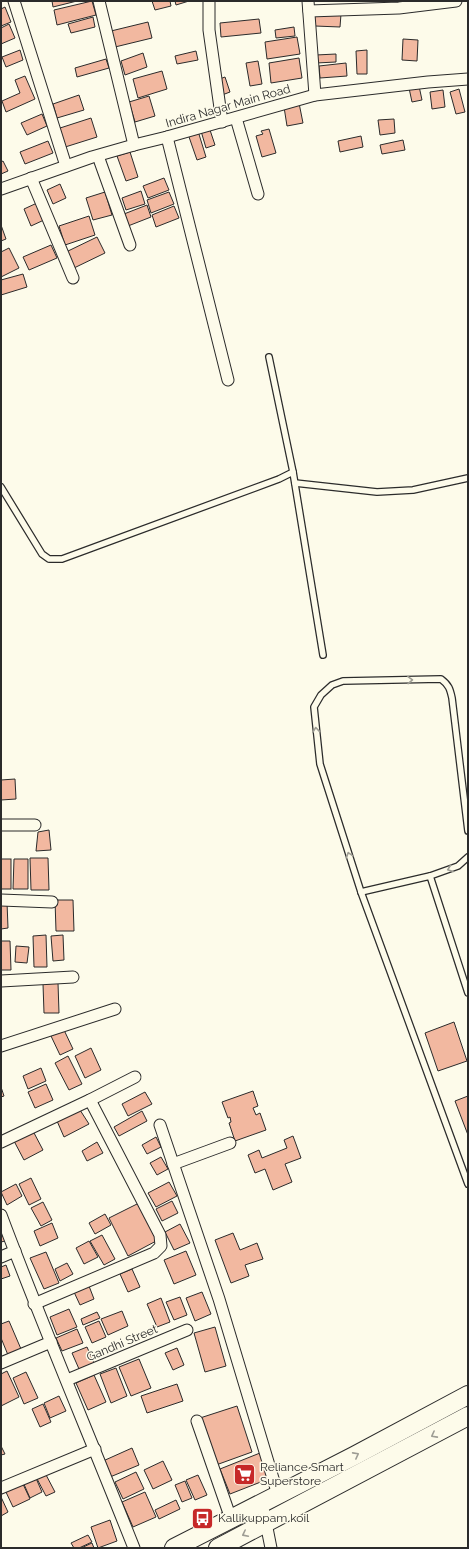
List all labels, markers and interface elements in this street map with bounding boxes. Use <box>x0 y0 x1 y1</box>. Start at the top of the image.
street label: Indira Nagar Main Road <box>164 81 292 131</box>
one-way arrow <box>407 676 413 684</box>
one-way arrow <box>312 727 321 733</box>
one-way arrow <box>345 852 354 859</box>
one-way arrow <box>447 864 454 872</box>
street label: Gandhi Street <box>84 1322 160 1364</box>
one-way arrow <box>430 1430 438 1437</box>
one-way arrow <box>352 1452 359 1460</box>
place label: Reliance Smart Superstore <box>260 1460 344 1488</box>
supermarket icon: Reliance Smart Superstore <box>232 1461 258 1487</box>
bus stop icon: Kallikuppam koil <box>189 1505 215 1531</box>
place label: Kallikuppam koil <box>218 1511 310 1525</box>
one-way arrow <box>242 1530 249 1537</box>

